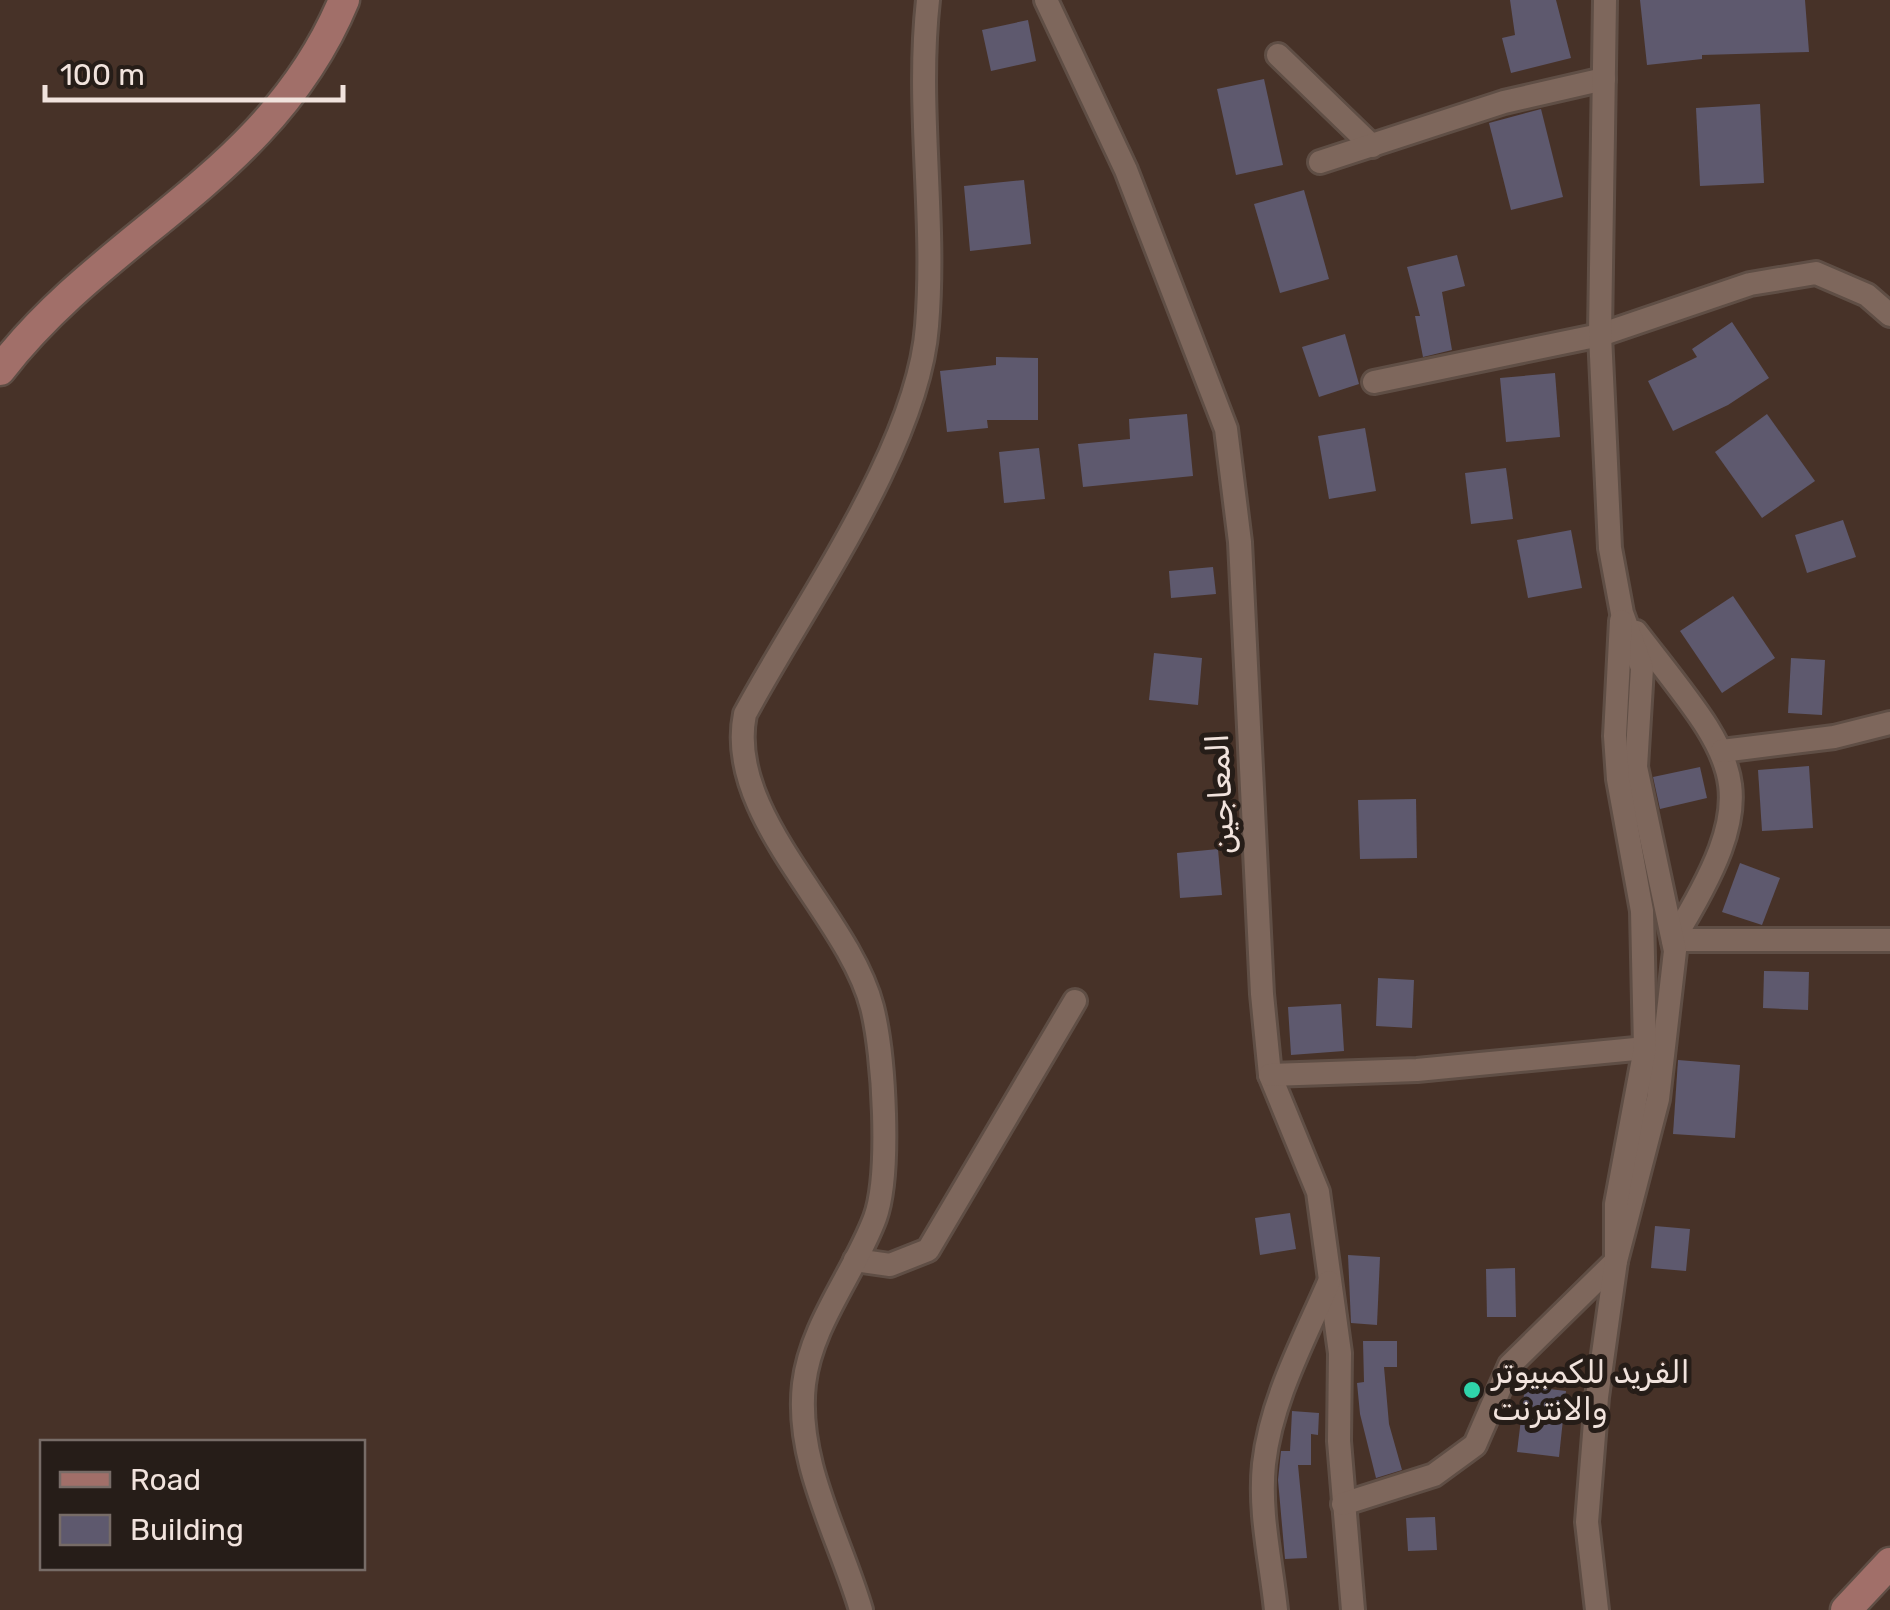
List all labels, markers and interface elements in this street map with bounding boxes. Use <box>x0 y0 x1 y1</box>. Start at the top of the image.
scale bar <box>45 40 342 102</box>
text: 100 m <box>60 57 145 93</box>
street label: المعاجين <box>1198 733 1242 855</box>
place label: الفريد للكمبيوتر والانترنت <box>1490 1353 1690 1428</box>
marker: الفريد للكمبيوتر والانترنت <box>1461 1379 1483 1401</box>
legend <box>40 1440 365 1570</box>
text: Road <box>130 1462 201 1498</box>
text: Building <box>130 1512 244 1548</box>

